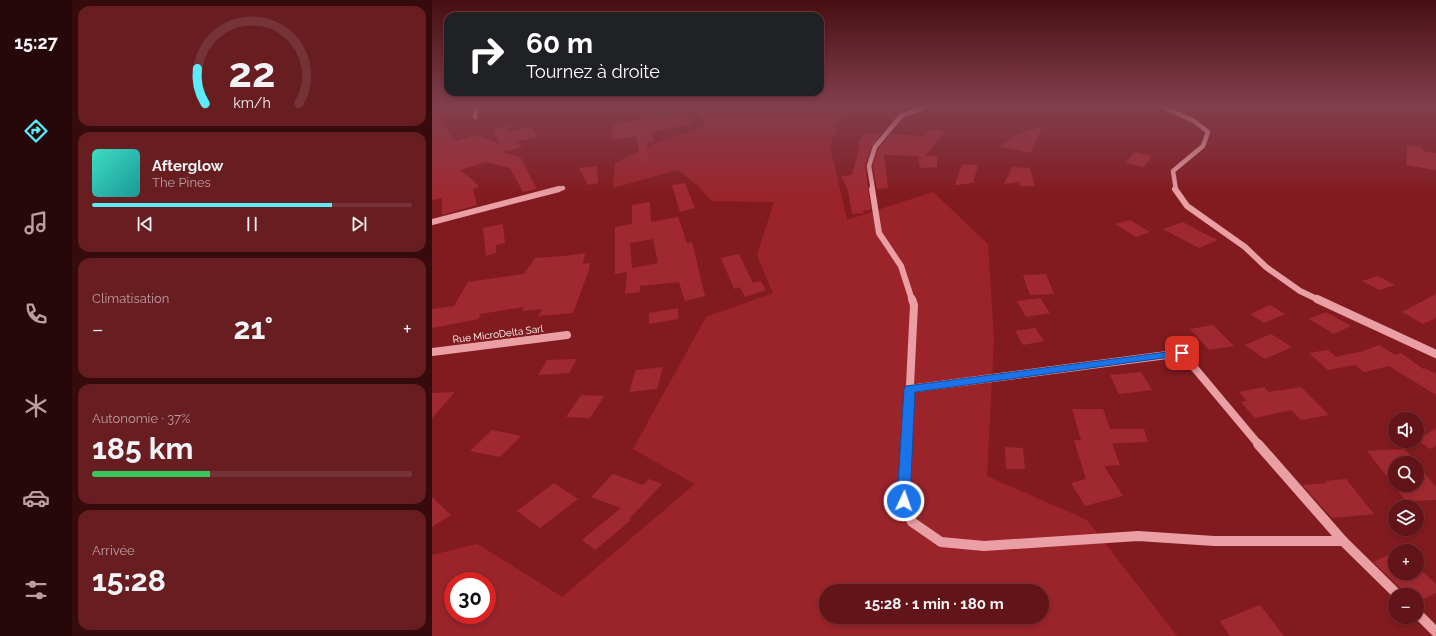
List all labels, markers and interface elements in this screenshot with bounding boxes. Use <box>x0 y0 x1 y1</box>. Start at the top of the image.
text: 60 m <box>526 27 593 60</box>
icon: right <box>460 28 512 80</box>
text: 15:27 <box>14 32 58 53</box>
text: 22 <box>229 48 275 97</box>
text: Tournez à droite <box>526 61 660 82</box>
text: km/h <box>233 95 271 111</box>
icon: directions <box>22 117 50 145</box>
text: Afterglow <box>152 157 223 175</box>
text: The Pines <box>152 175 211 190</box>
icon: music <box>22 209 50 237</box>
icon: previous <box>134 213 156 235</box>
icon: pause <box>241 213 263 235</box>
icon: next <box>348 213 370 235</box>
text: Climatisation <box>92 291 169 306</box>
icon: phone <box>22 300 50 328</box>
text: 21° <box>234 311 273 346</box>
text: − <box>92 316 104 342</box>
text: + <box>403 316 412 342</box>
street label: Rue MicroDelta Sarl <box>452 323 544 345</box>
pin <box>1165 336 1199 370</box>
icon: arrive <box>1171 342 1193 364</box>
icon: climate <box>22 392 50 420</box>
text: Autonomie · 37% <box>92 411 190 426</box>
map controls <box>1388 412 1424 624</box>
button: sound <box>1388 412 1424 448</box>
text: 185 km <box>92 431 193 466</box>
button: search <box>1388 456 1424 492</box>
position arrow <box>883 480 925 522</box>
icon: car <box>22 484 50 512</box>
button: layers <box>1388 500 1424 536</box>
text: Arrivée <box>92 543 135 558</box>
button: + <box>1388 544 1424 580</box>
text: 15:28 <box>92 563 166 598</box>
speed limit sign: 30 <box>444 572 496 624</box>
icon: filters <box>22 576 50 604</box>
button: − <box>1388 588 1424 624</box>
text: 15:28 · 1 min · 180 m <box>864 595 1004 613</box>

